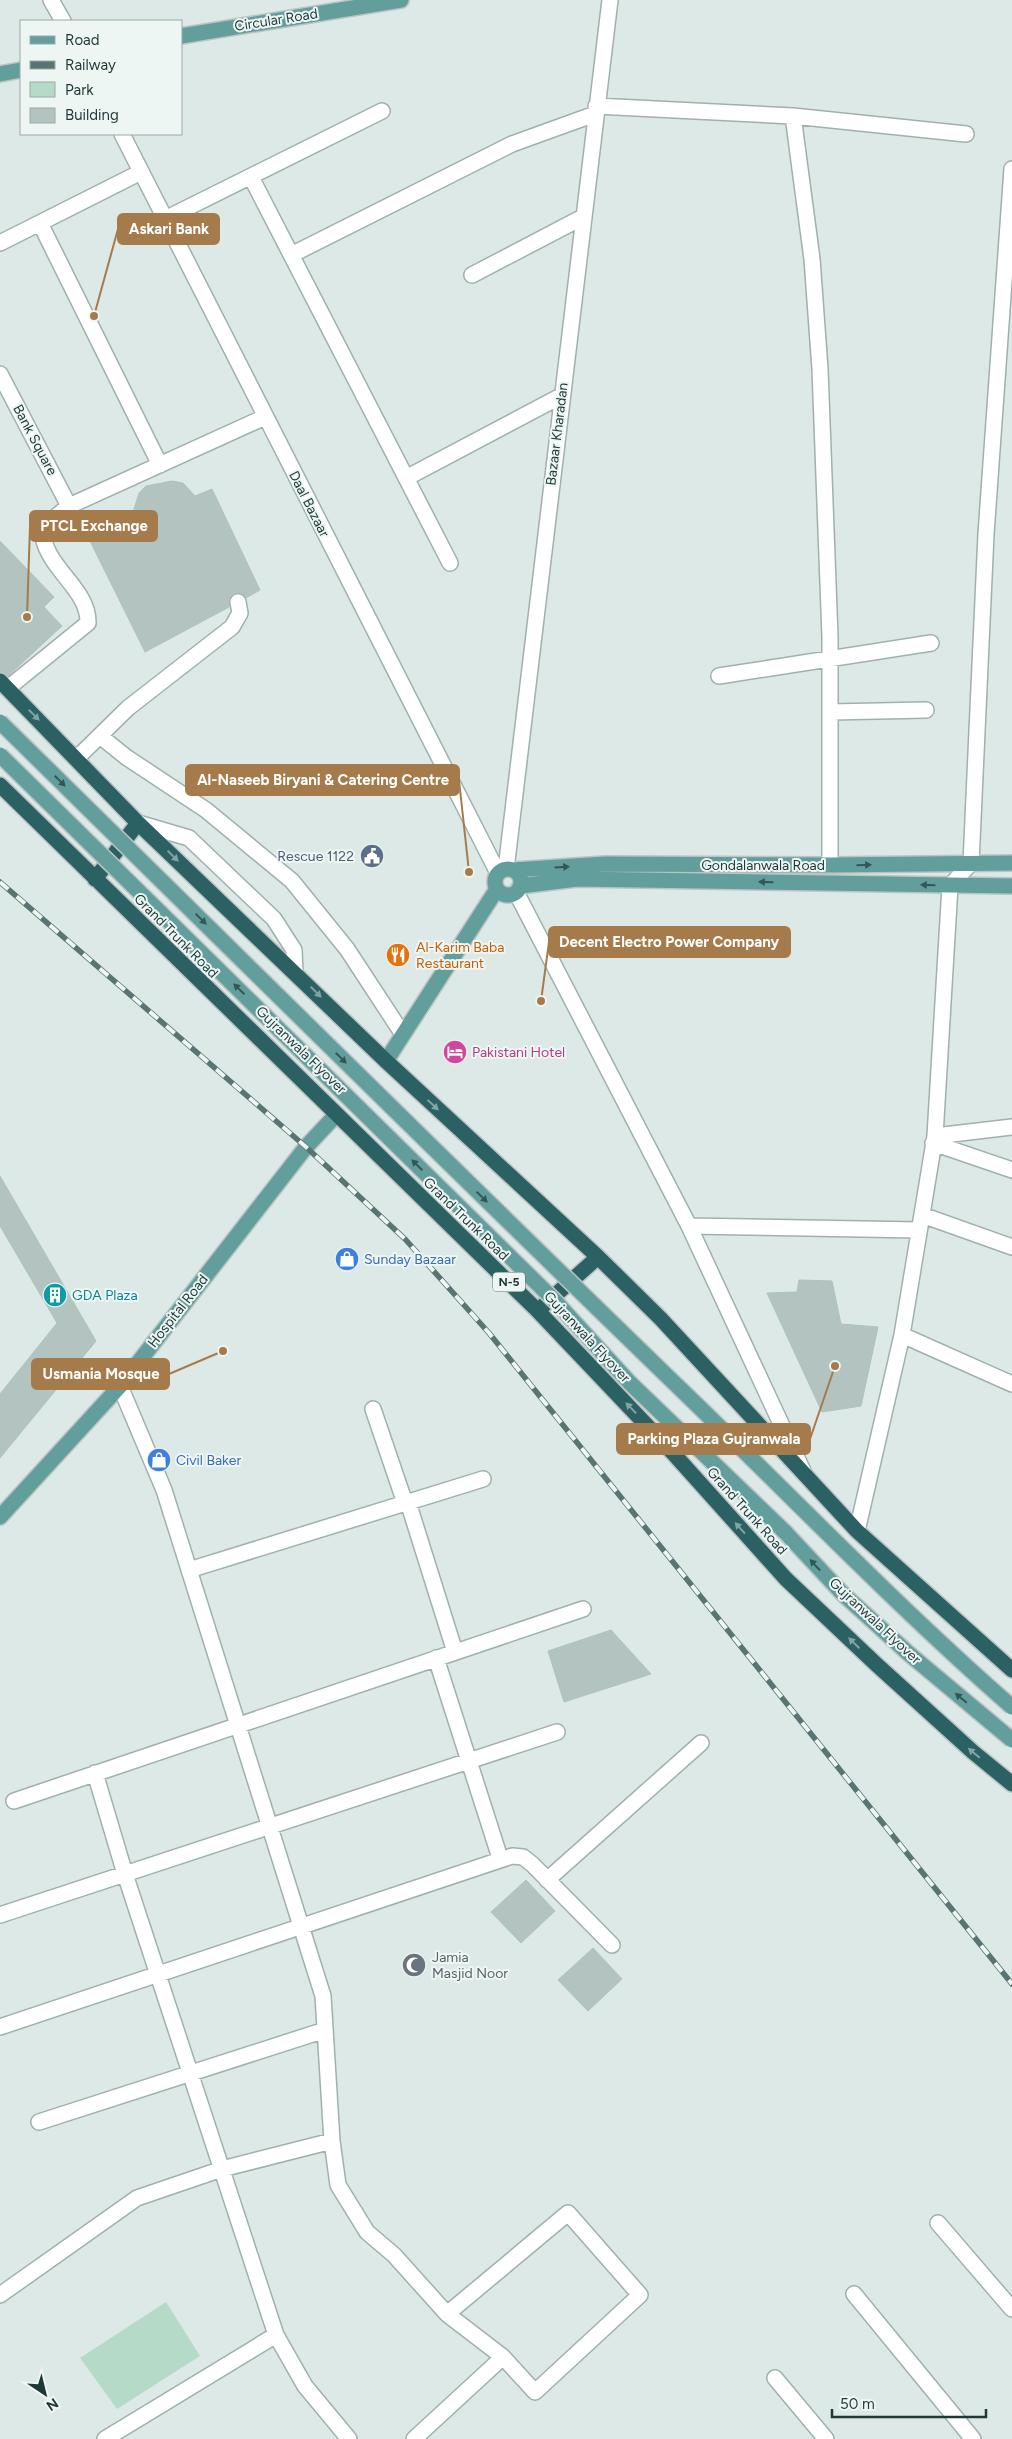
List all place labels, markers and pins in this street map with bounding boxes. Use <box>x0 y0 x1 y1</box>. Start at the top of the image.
callout: Askari Bank <box>118 214 219 244</box>
callout: PTCL Exchange <box>30 511 157 541</box>
callout: Al-Naseeb Biryani & Catering Centre <box>186 765 459 795</box>
public building icon: Rescue 1122 <box>359 843 385 869</box>
place label: Rescue 1122 <box>277 848 354 865</box>
callout: Decent Electro Power Company <box>549 927 790 957</box>
place label: Al-Karim Baba Restaurant <box>416 939 504 972</box>
restaurant icon: Al-Karim Baba Restaurant <box>385 942 411 968</box>
hotel icon: Pakistani Hotel <box>442 1039 468 1065</box>
place label: Pakistani Hotel <box>472 1044 565 1061</box>
shop icon: Sunday Bazaar <box>334 1246 360 1272</box>
place label: Sunday Bazaar <box>364 1251 456 1268</box>
building icon: GDA Plaza <box>42 1282 68 1308</box>
place label: GDA Plaza <box>72 1287 138 1304</box>
callout: Usmania Mosque <box>32 1359 169 1389</box>
callout: Parking Plaza Gujranwala <box>617 1424 810 1454</box>
shop icon: Civil Baker <box>146 1447 172 1473</box>
place label: Civil Baker <box>176 1452 241 1469</box>
place label: Jamia Masjid Noor <box>432 1949 508 1982</box>
mosque icon: Jamia Masjid Noor <box>401 1952 427 1978</box>

